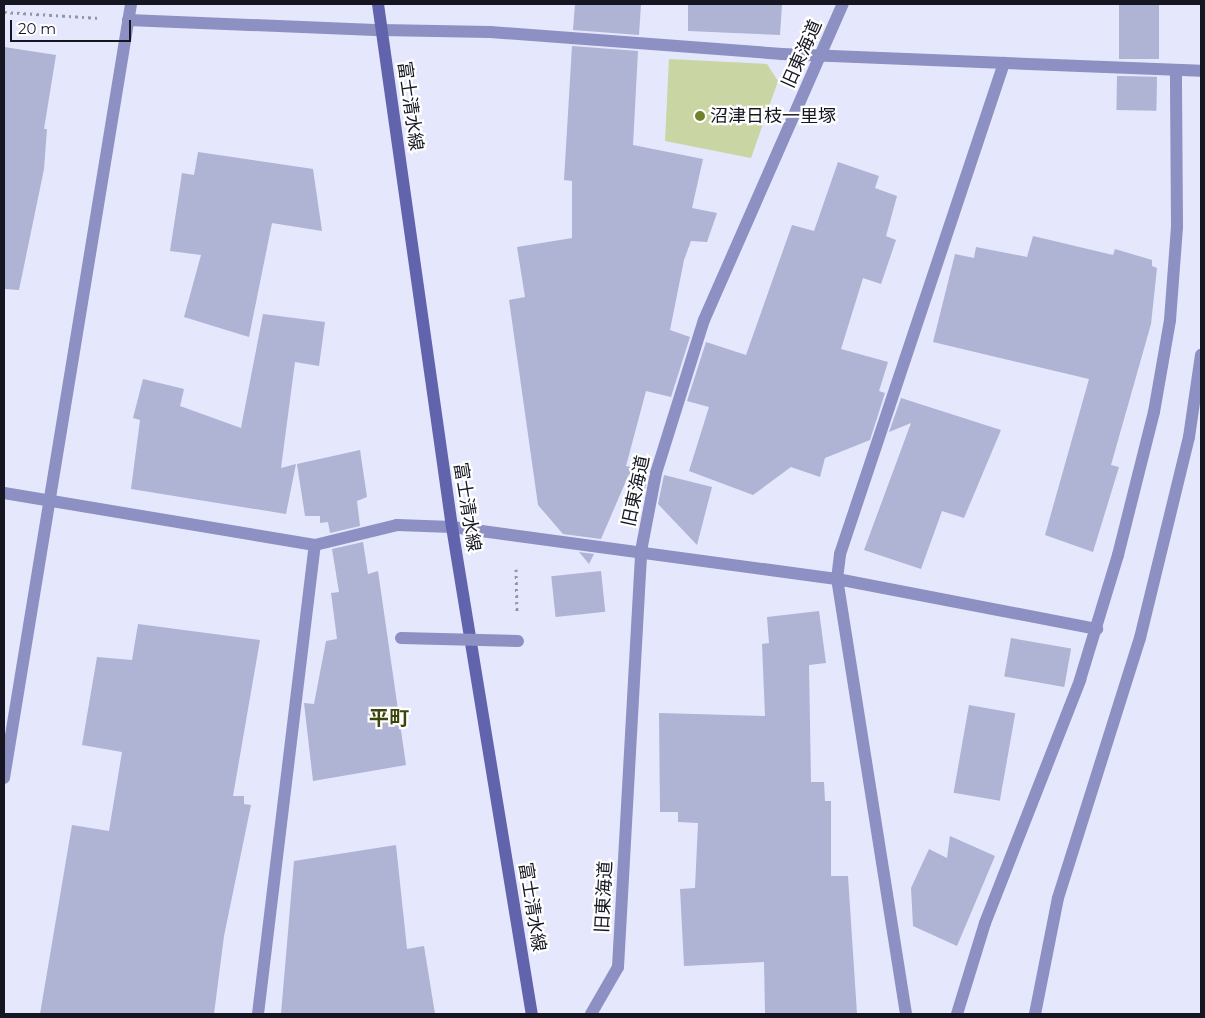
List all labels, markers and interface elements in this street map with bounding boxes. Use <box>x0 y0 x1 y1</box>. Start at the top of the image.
scale bar <box>12 10 134 42</box>
street label: 旧東海道 <box>777 17 827 91</box>
text: 20 m <box>18 19 56 38</box>
street label: 富士清水線 <box>393 60 427 152</box>
place label: 沼津日枝一里塚 <box>710 105 836 127</box>
marker: 沼津日枝一里塚 <box>694 110 706 122</box>
street label: 旧東海道 <box>618 454 654 528</box>
street label: 富士清水線 <box>449 461 485 553</box>
district label: 平町 <box>369 706 409 730</box>
street label: 旧東海道 <box>591 860 617 934</box>
street label: 富士清水線 <box>514 861 550 953</box>

